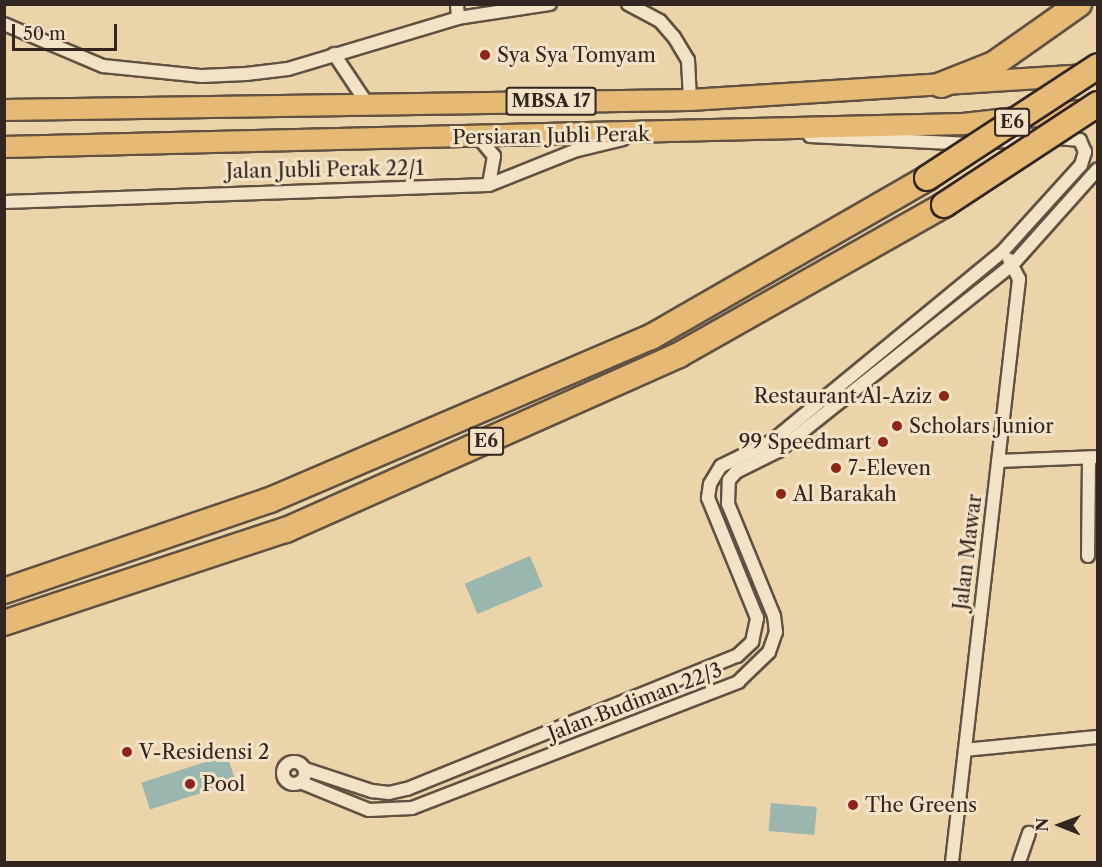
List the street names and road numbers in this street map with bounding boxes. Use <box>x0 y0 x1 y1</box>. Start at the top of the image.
road number: MBSA 17 <box>504 86 598 116</box>
road number: E6 <box>994 107 1030 137</box>
street label: Persiaran Jubli Perak <box>452 122 650 150</box>
street label: Jalan Jubli Perak 22/1 <box>225 156 425 184</box>
road number: E6 <box>468 426 504 456</box>
street label: Jalan Mawar <box>949 493 987 611</box>
street label: Jalan Budiman 22/3 <box>545 658 725 746</box>

